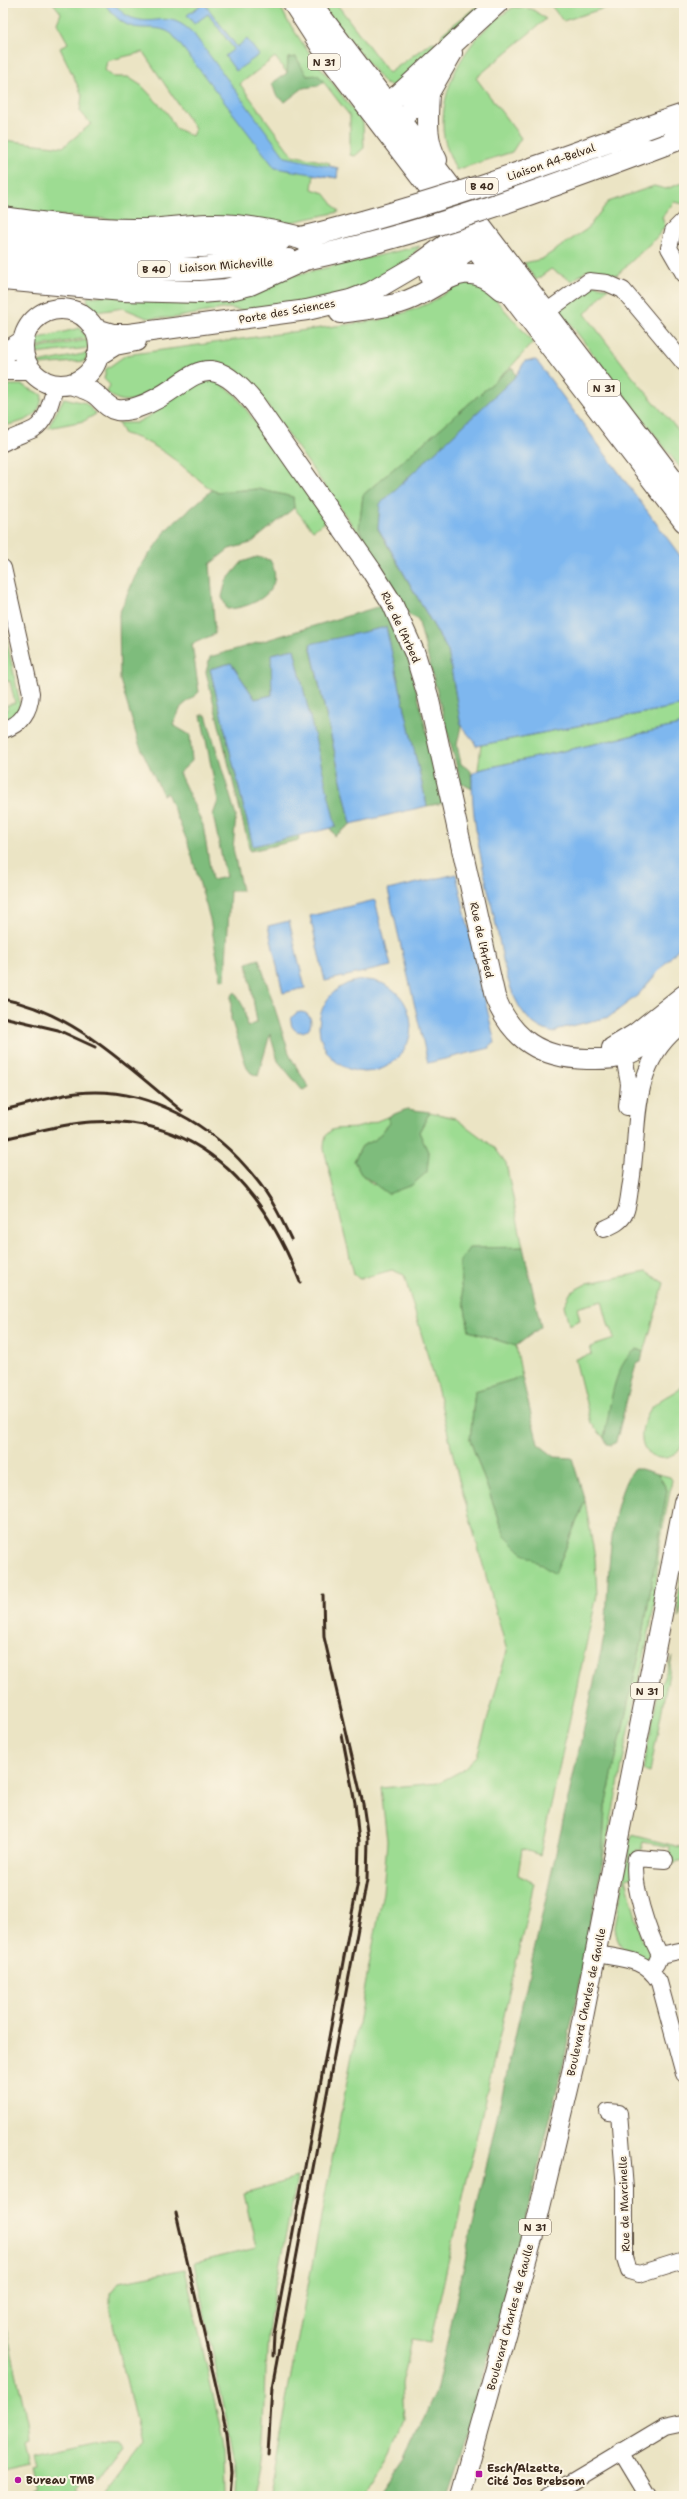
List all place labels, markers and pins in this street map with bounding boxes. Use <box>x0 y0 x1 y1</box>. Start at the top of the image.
place label: Esch/Alzette, Cité Jos Brebsom <box>487 2461 585 2489</box>
marker: Esch/Alzette, Cité Jos Brebsom <box>474 2469 484 2479</box>
place label: Bureau TMB <box>26 2473 94 2488</box>
marker: Bureau TMB <box>13 2475 23 2485</box>

